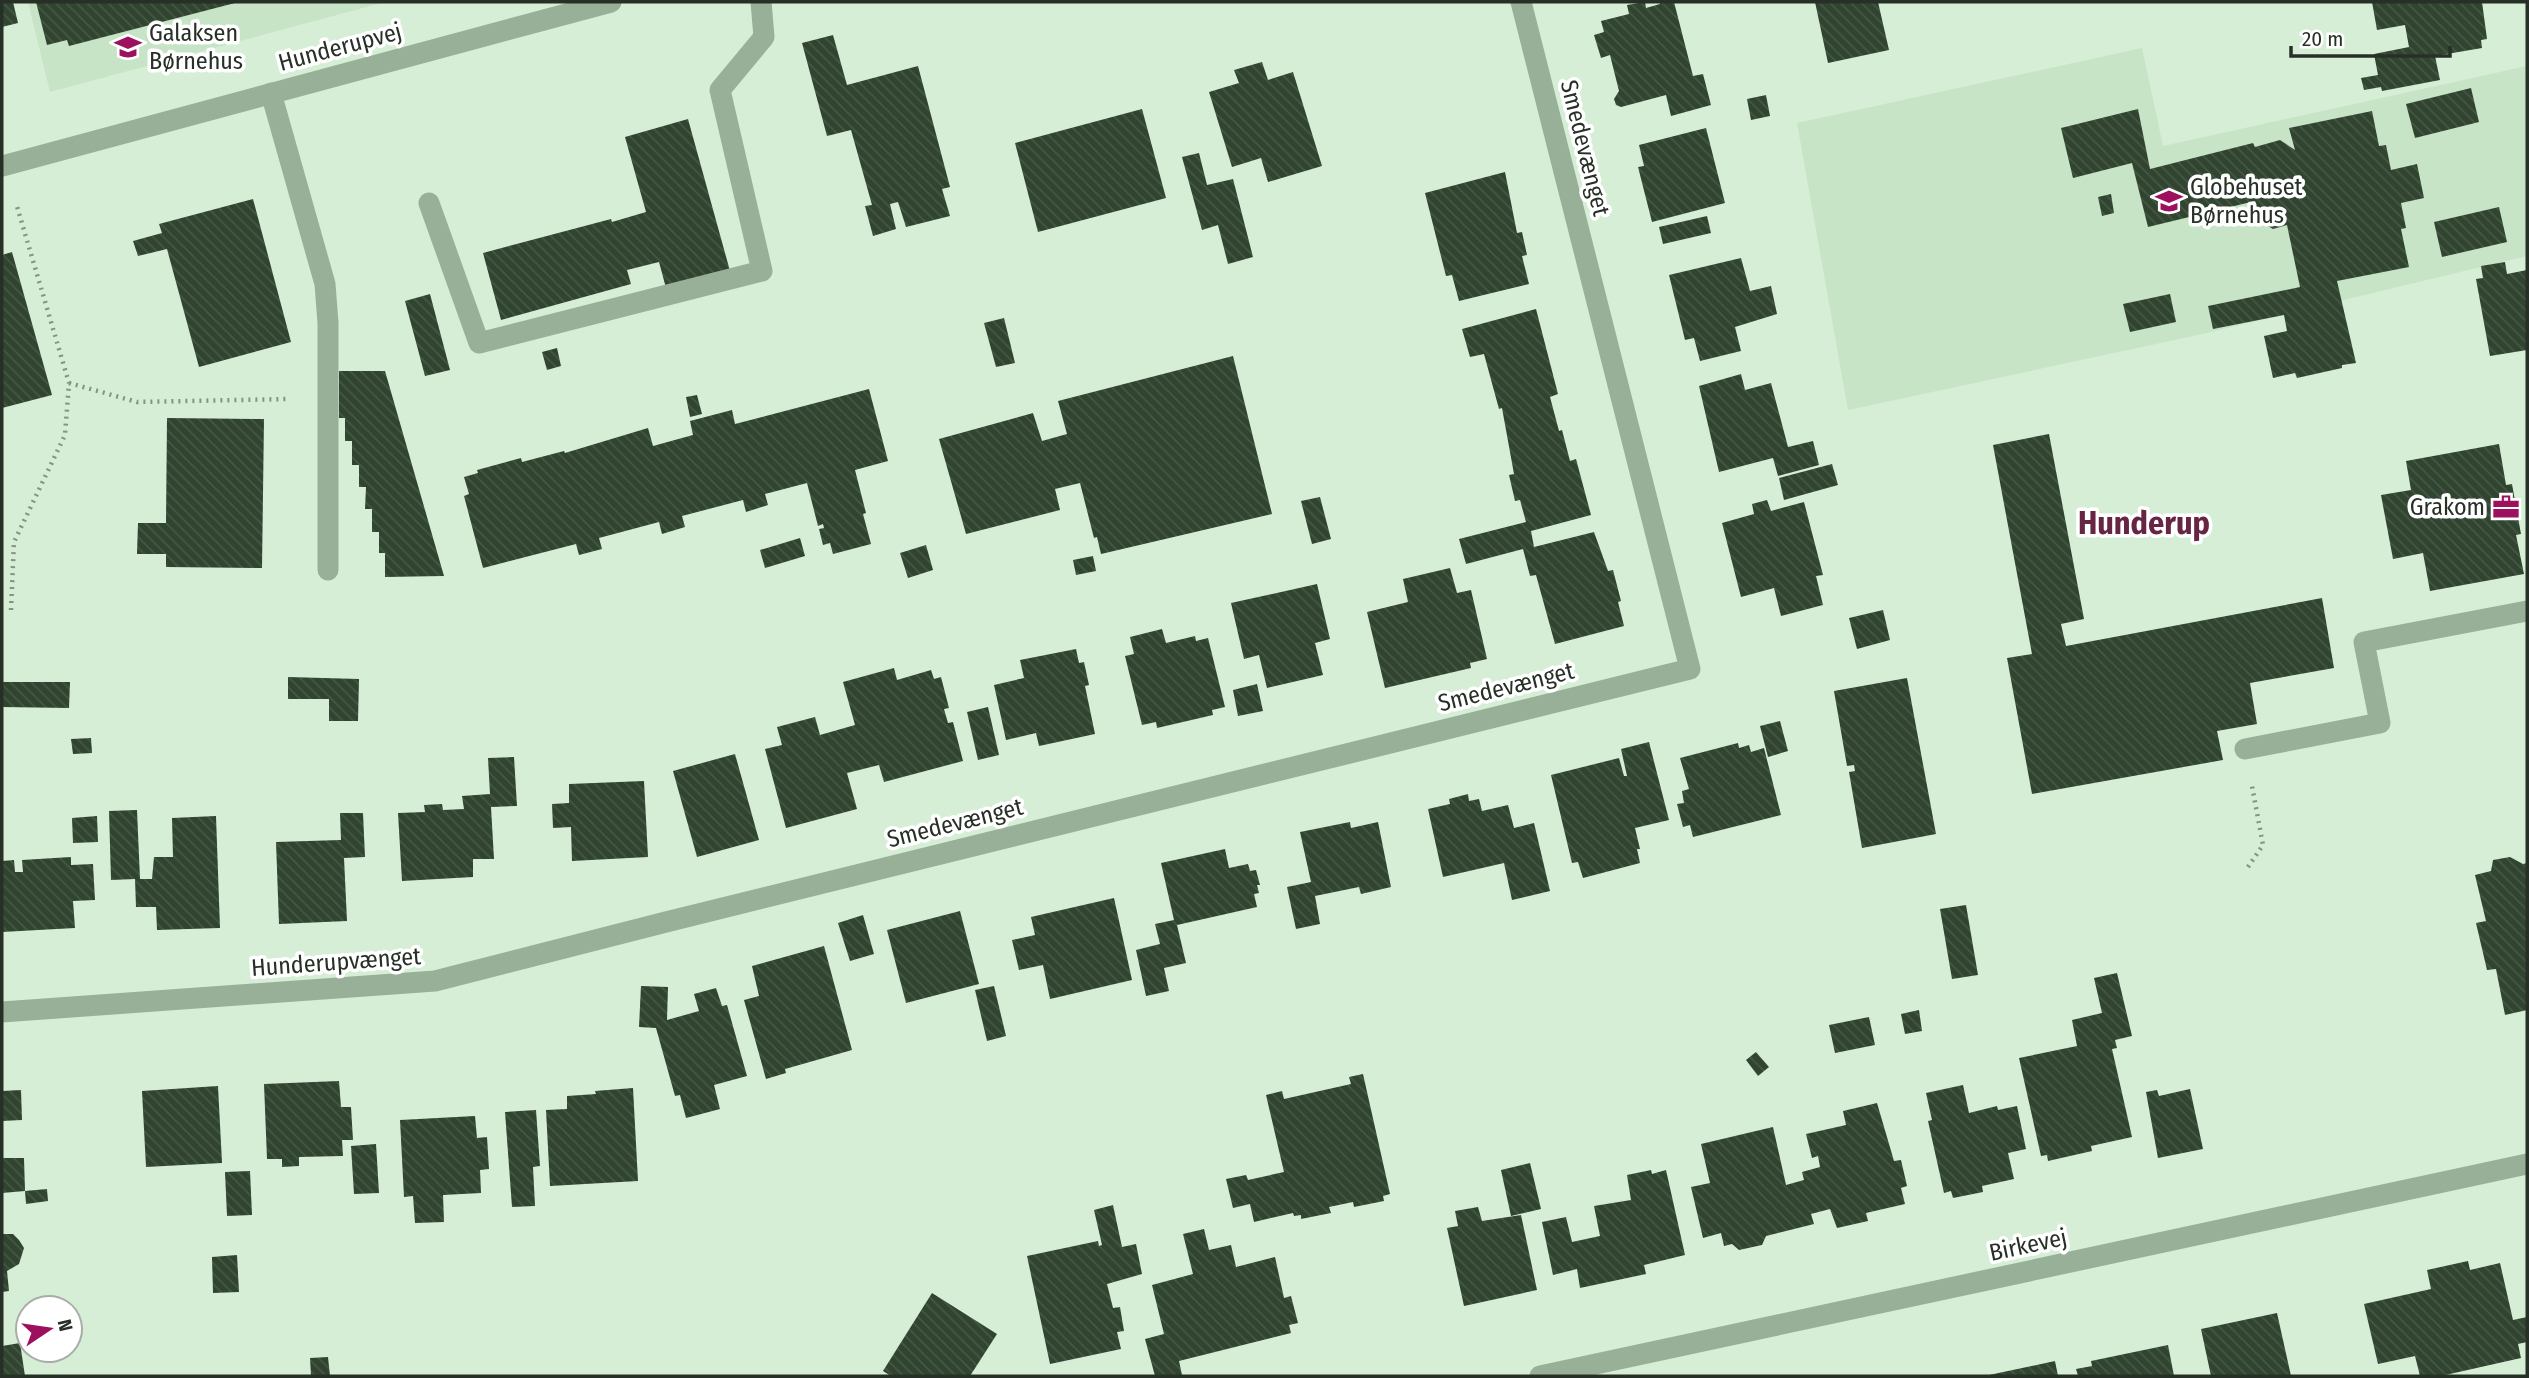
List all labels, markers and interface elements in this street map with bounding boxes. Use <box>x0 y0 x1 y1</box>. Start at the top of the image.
scale bar <box>2291 14 2450 58</box>
street label: Hunderupvej <box>275 17 405 77</box>
place label: Galaksen Børnehus <box>149 19 243 75</box>
text: 20 m <box>2302 26 2343 52</box>
school or university icon: Galaksen Børnehus <box>113 32 143 62</box>
street label: Smedevænget <box>1555 77 1615 219</box>
place label: Globehuset Børnehus <box>2190 173 2303 229</box>
school or university icon: Globehuset Børnehus <box>2154 186 2184 216</box>
office icon: Grakom <box>2491 492 2521 522</box>
place label: Grakom <box>2410 493 2485 521</box>
district label: Hunderup <box>2078 504 2210 542</box>
street label: Smedevænget <box>1435 657 1577 717</box>
street label: Smedevænget <box>884 793 1026 853</box>
street label: Hunderupvænget <box>250 942 422 982</box>
street label: Birkevej <box>1987 1223 2069 1267</box>
north arrow <box>14 1294 84 1364</box>
text: N <box>53 1317 78 1333</box>

